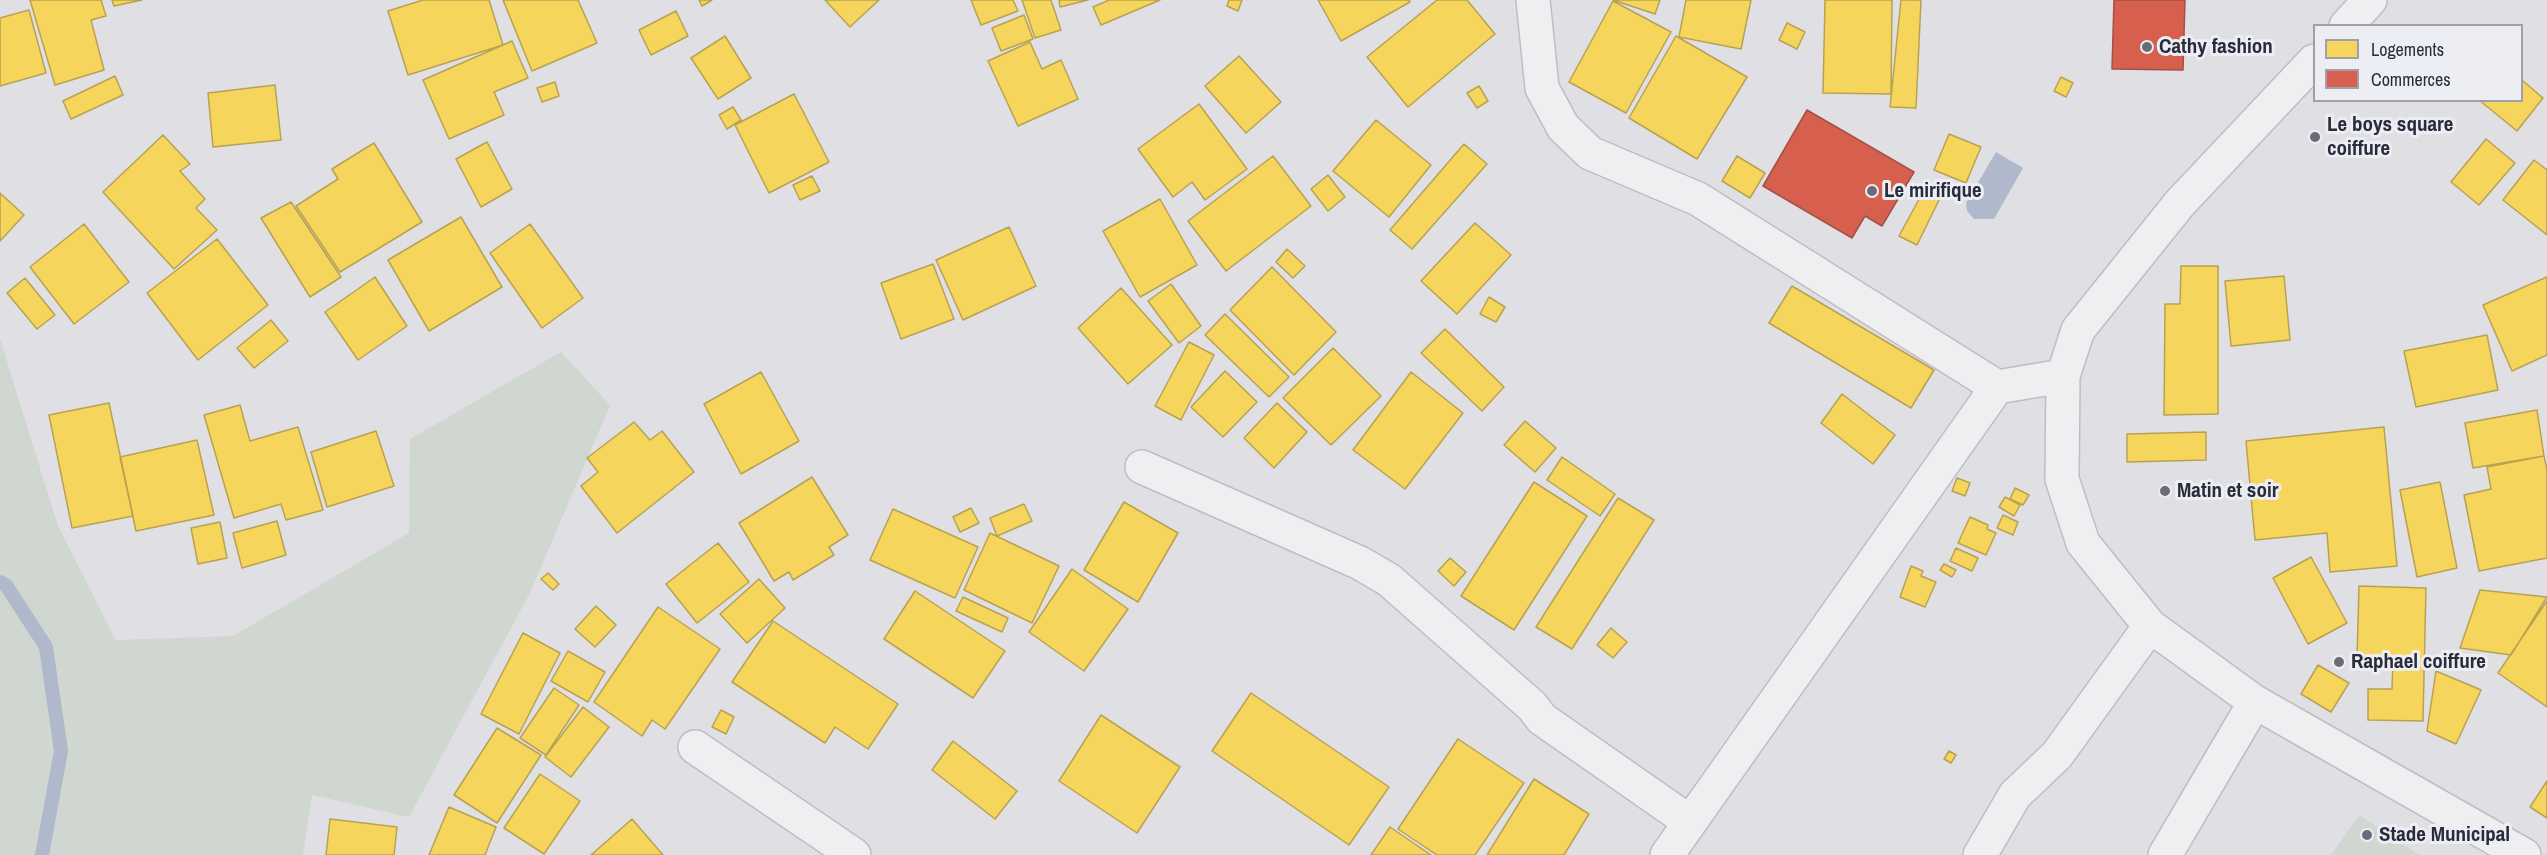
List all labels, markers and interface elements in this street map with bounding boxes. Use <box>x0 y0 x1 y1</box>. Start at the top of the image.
legend <box>2313 24 2523 102</box>
place label: Cathy fashion <box>2159 34 2273 60</box>
text: Logements <box>2371 37 2444 62</box>
marker: Cathy fashion <box>2140 40 2154 54</box>
text: Commerces <box>2371 67 2451 92</box>
place label: Le boys square coiffure <box>2327 112 2453 162</box>
marker: Le boys square coiffure <box>2308 130 2322 144</box>
place label: Le mirifique <box>1884 178 1982 204</box>
marker: Le mirifique <box>1865 184 1879 198</box>
place label: Matin et soir <box>2177 478 2278 504</box>
marker: Matin et soir <box>2158 484 2172 498</box>
place label: Raphael coiffure <box>2351 649 2486 675</box>
marker: Raphael coiffure <box>2332 655 2346 669</box>
place label: Stade Municipal <box>2379 822 2510 848</box>
marker: Stade Municipal <box>2360 828 2374 842</box>

